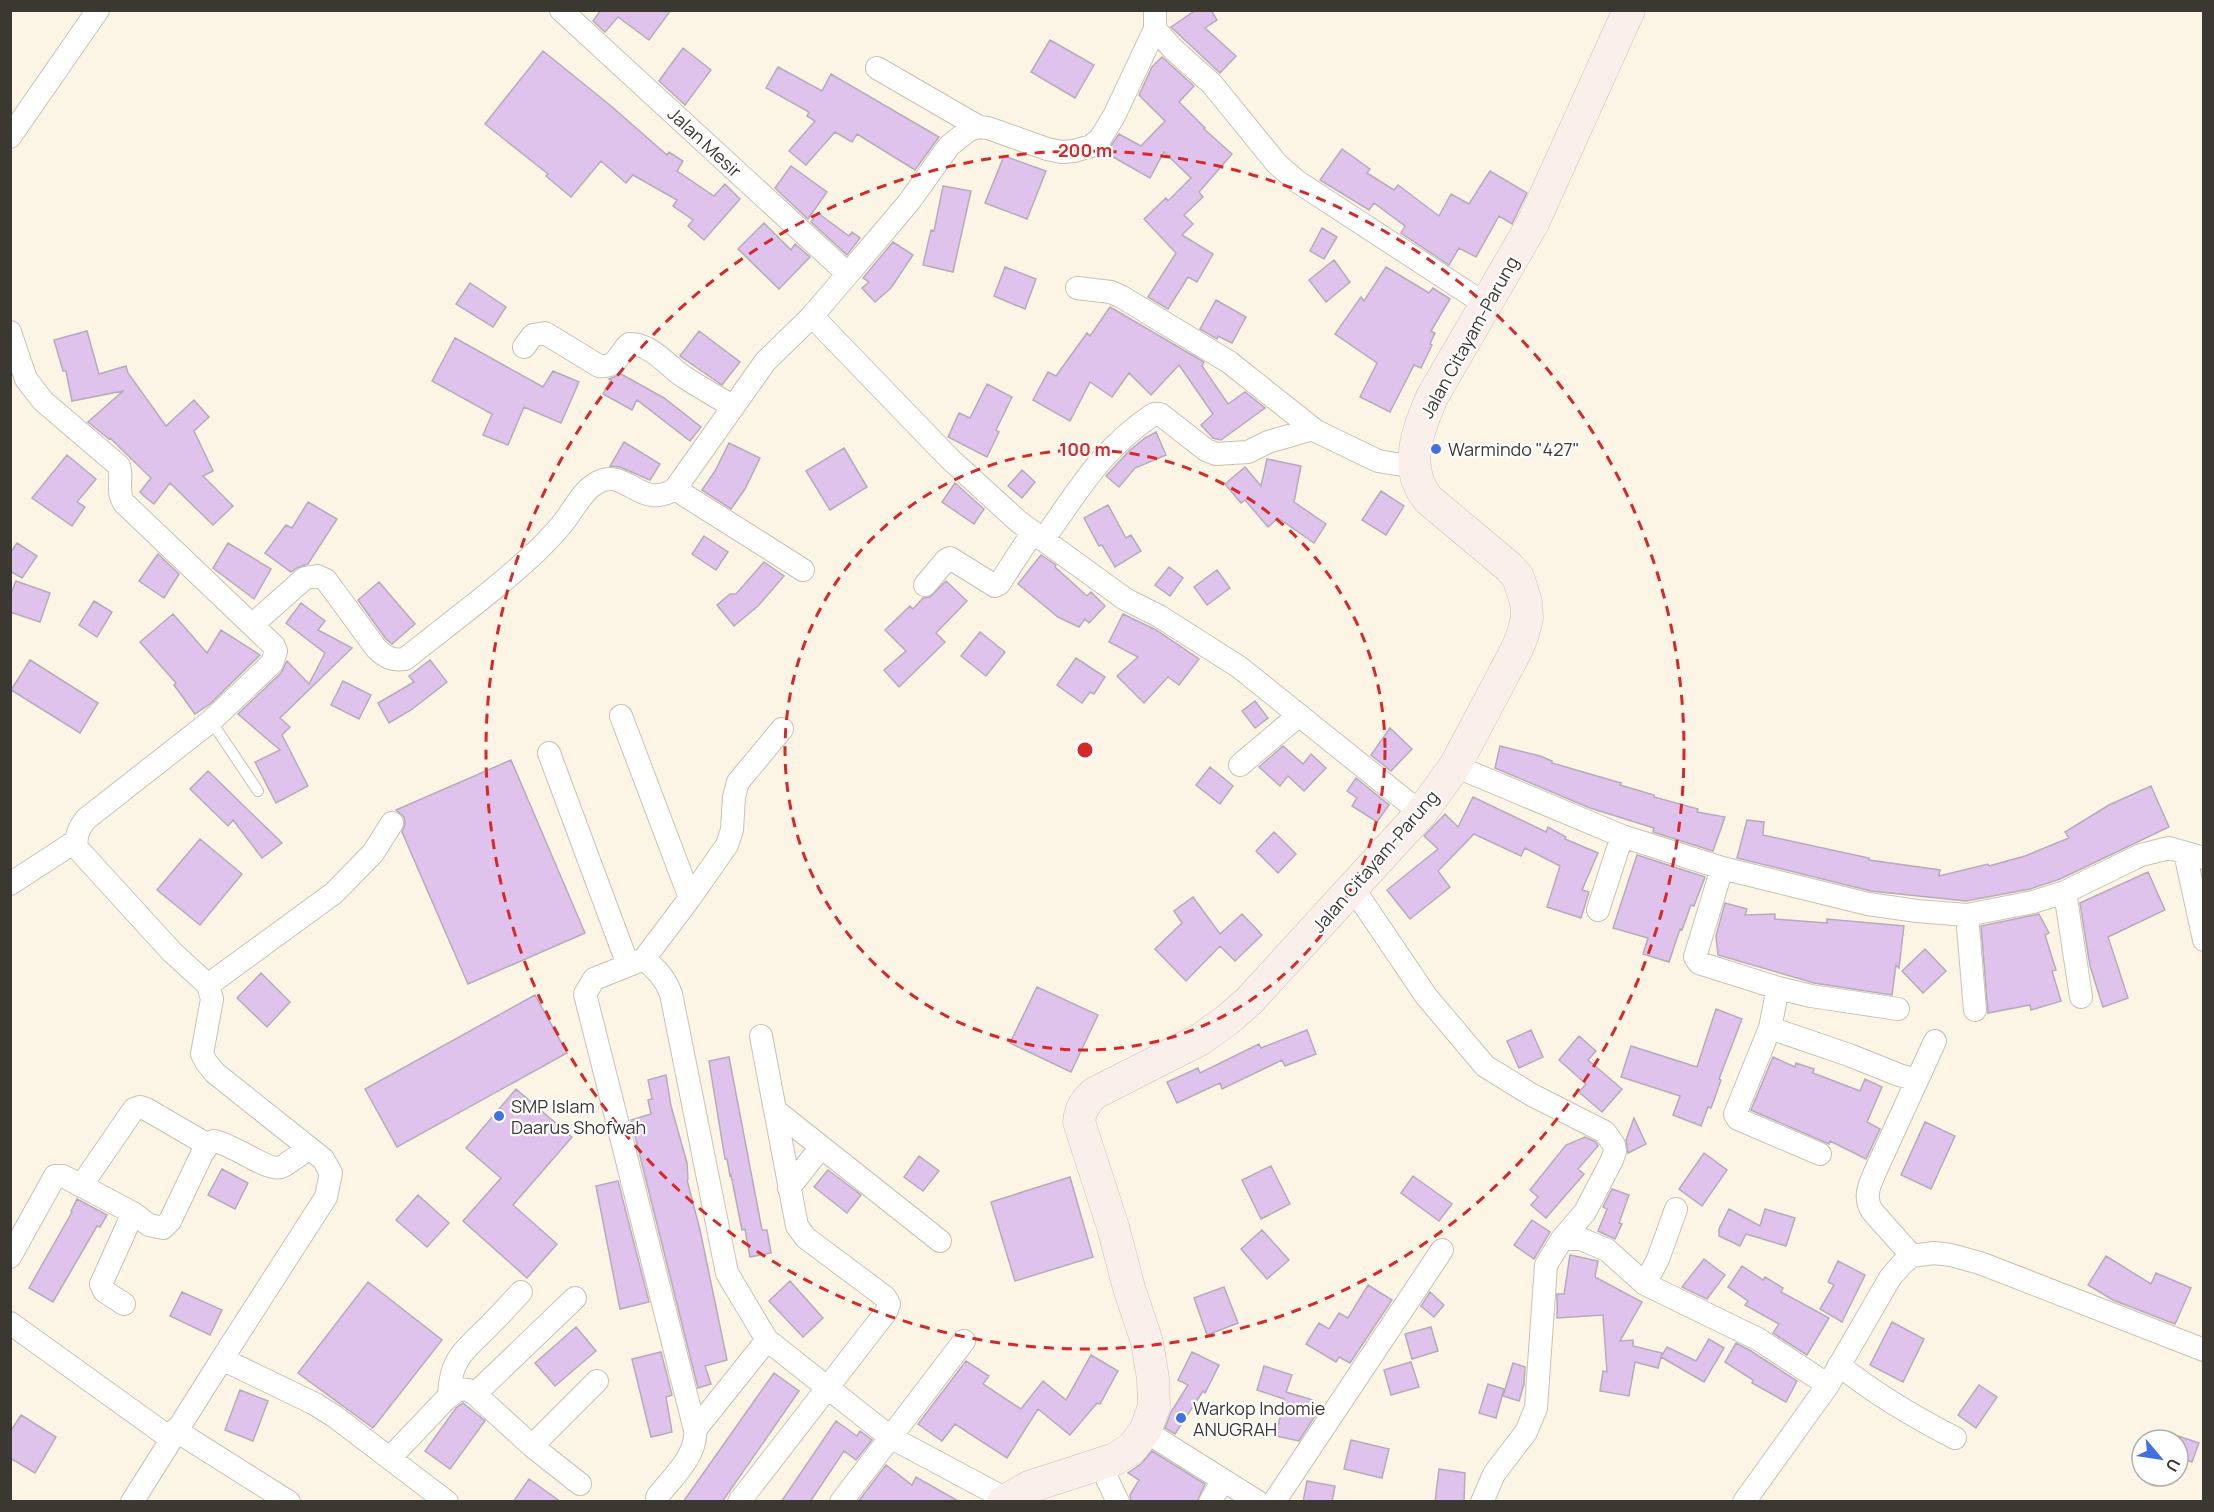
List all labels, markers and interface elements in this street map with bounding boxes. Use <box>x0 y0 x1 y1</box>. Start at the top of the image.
street label: Jalan Mesir <box>663 102 747 183</box>
text: 200 m <box>1058 138 1112 162</box>
street label: Jalan Citayam-Parung <box>1415 252 1523 422</box>
text: 100 m <box>1059 437 1111 461</box>
place label: Warmindo "427" <box>1448 437 1580 461</box>
marker: Warmindo "427" <box>1429 442 1443 456</box>
centre of rings <box>1075 740 1095 760</box>
street label: Jalan Citayam-Parung <box>1306 785 1444 937</box>
place label: SMP Islam Daarus Shofwah <box>511 1094 646 1139</box>
marker: SMP Islam Daarus Shofwah <box>492 1109 506 1123</box>
place label: Warkop Indomie ANUGRAH <box>1193 1396 1325 1441</box>
marker: Warkop Indomie ANUGRAH <box>1174 1411 1188 1425</box>
north arrow <box>2130 1428 2190 1488</box>
text: U <box>2161 1455 2186 1476</box>

